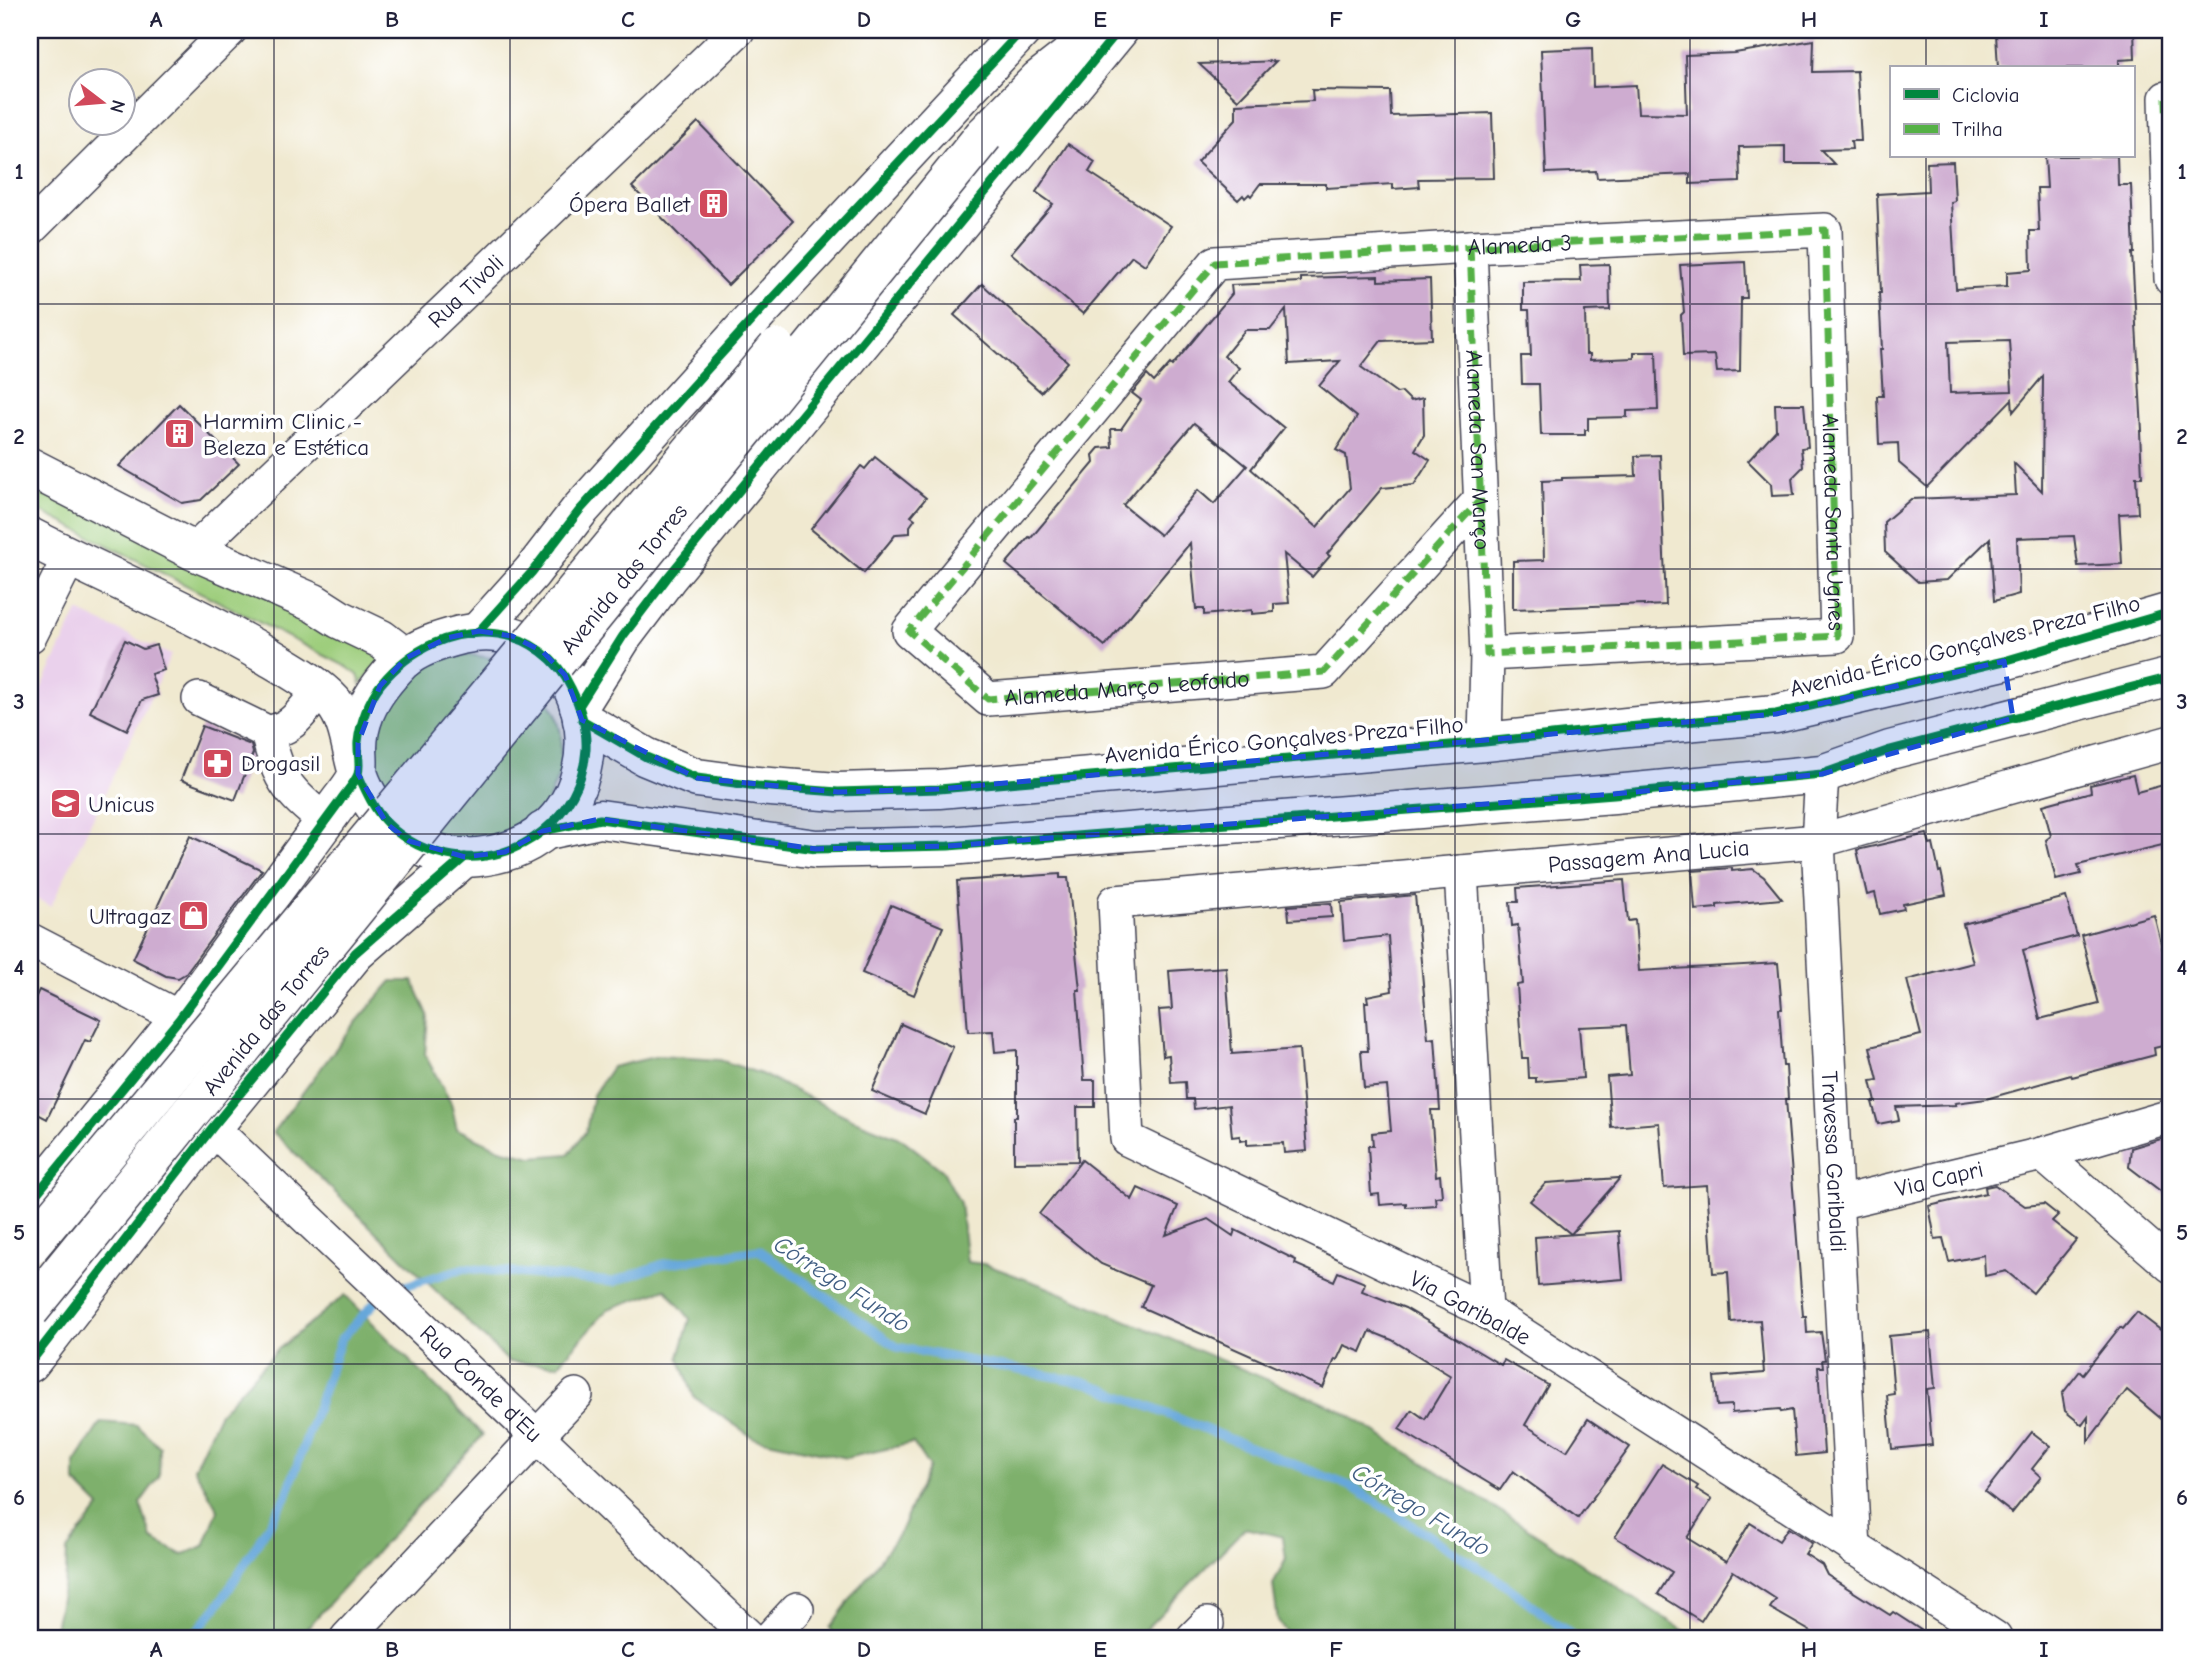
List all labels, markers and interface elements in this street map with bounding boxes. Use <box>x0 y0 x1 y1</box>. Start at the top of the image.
text: A <box>150 6 163 33</box>
text: B <box>385 6 399 33</box>
text: C <box>621 6 635 33</box>
text: D <box>857 6 871 33</box>
text: E <box>1093 6 1107 33</box>
text: F <box>1329 6 1343 33</box>
text: G <box>1565 6 1581 33</box>
text: H <box>1801 6 1817 33</box>
text: I <box>2039 6 2049 33</box>
north arrow <box>66 66 136 136</box>
legend <box>1890 66 2134 158</box>
text: Ciclovia <box>1952 83 2020 107</box>
text: N <box>105 97 130 115</box>
text: Trilha <box>1952 117 2003 141</box>
text: 1 <box>14 158 24 185</box>
text: 1 <box>2177 158 2187 185</box>
building icon: Ópera Ballet <box>696 187 730 221</box>
place label: Ópera Ballet <box>569 191 691 218</box>
street label: Alameda 3 <box>1467 229 1572 261</box>
street label: Rua Tivoli <box>422 249 509 333</box>
street label: Alameda San Março <box>1461 349 1496 551</box>
place label: Harmim Clinic - Beleza e Estética <box>203 408 369 461</box>
street label: Alameda Santa Ugnes <box>1817 413 1850 631</box>
building icon: Harmim Clinic - Beleza e Estética <box>163 417 197 451</box>
text: 2 <box>13 423 25 450</box>
text: 2 <box>2176 423 2188 450</box>
street label: Avenida das Torres <box>555 498 693 659</box>
street label: Avenida Érico Gonçalves Preza Filho <box>1787 589 2143 703</box>
street label: Alameda Março Leofoido <box>1003 665 1250 711</box>
text: 3 <box>13 688 25 715</box>
text: 3 <box>2176 688 2188 715</box>
street label: Avenida Érico Gonçalves Preza Filho <box>1103 711 1465 769</box>
pharmacy icon: Drogasil <box>201 746 235 780</box>
place label: Drogasil <box>241 750 320 777</box>
school or university icon: Unicus <box>48 787 82 821</box>
place label: Unicus <box>88 791 154 818</box>
street label: Passagem Ana Lucia <box>1547 834 1750 878</box>
shop icon: Ultragaz <box>177 899 211 933</box>
place label: Ultragaz <box>89 903 171 930</box>
street label: Avenida das Torres <box>197 939 335 1100</box>
text: 4 <box>14 954 25 981</box>
text: 4 <box>2177 954 2188 981</box>
street label: Travessa Garibaldi <box>1816 1070 1852 1253</box>
street label: Via Capri <box>1892 1155 1986 1202</box>
text: 5 <box>13 1219 25 1246</box>
text: 5 <box>2176 1219 2188 1246</box>
water label: Córrego Fundo <box>769 1230 915 1338</box>
street label: Via Garibalde <box>1405 1265 1535 1351</box>
street label: Rua Conde d'Eu <box>415 1319 548 1447</box>
water label: Córrego Fundo <box>1347 1458 1495 1562</box>
text: 6 <box>13 1484 25 1511</box>
text: 6 <box>2176 1484 2188 1511</box>
text: A <box>150 1636 163 1663</box>
text: B <box>385 1636 399 1663</box>
text: C <box>621 1636 635 1663</box>
text: D <box>857 1636 871 1663</box>
text: E <box>1093 1636 1107 1663</box>
text: F <box>1329 1636 1343 1663</box>
text: G <box>1565 1636 1581 1663</box>
text: H <box>1801 1636 1817 1663</box>
text: I <box>2039 1636 2049 1663</box>

